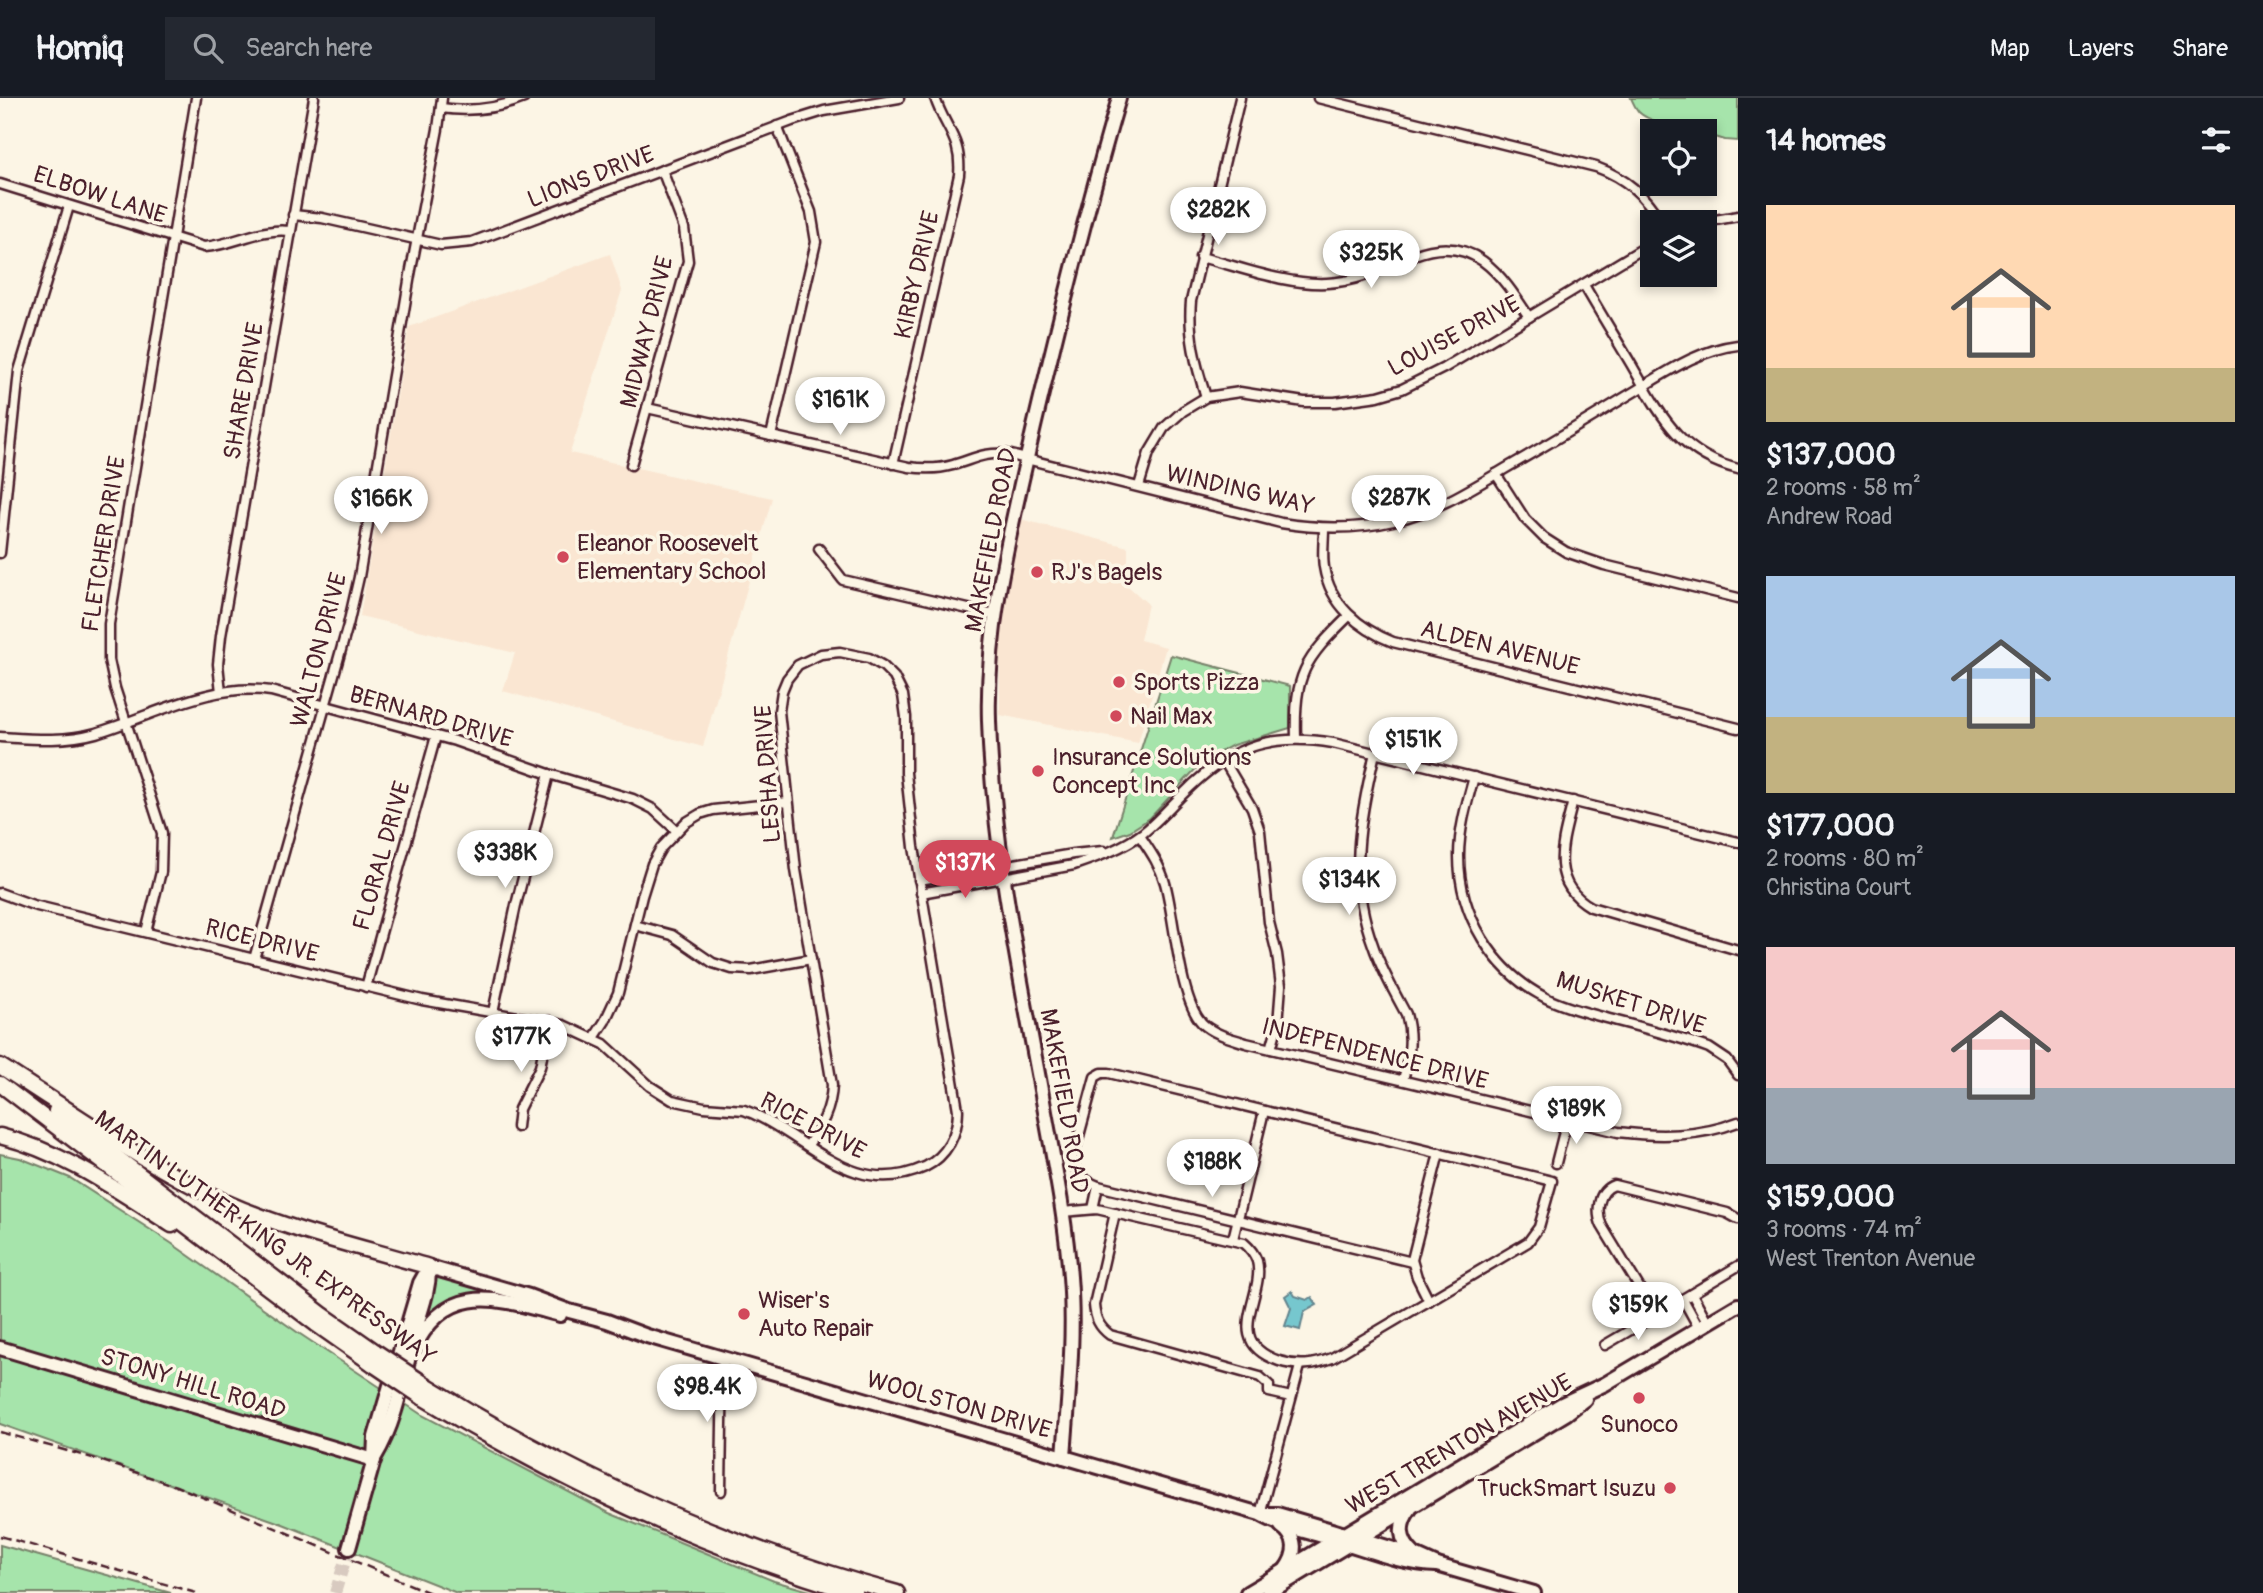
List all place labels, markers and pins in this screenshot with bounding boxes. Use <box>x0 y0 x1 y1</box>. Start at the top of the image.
pin: $282K <box>1169 188 1267 247</box>
pin: $325K <box>1322 230 1420 290</box>
pin: $161K <box>791 378 889 437</box>
pin: $166K <box>332 476 430 536</box>
pin: $287K <box>1350 476 1448 535</box>
place label: Eleanor Roosevelt Elementary School <box>577 529 767 586</box>
marker: Eleanor Roosevelt Elementary School <box>555 549 571 565</box>
place label: RJ's Bagels <box>1051 558 1162 587</box>
marker: RJ's Bagels <box>1029 564 1045 580</box>
place label: Sports Pizza <box>1133 668 1259 697</box>
marker: Sports Pizza <box>1111 674 1127 690</box>
place label: Nail Max <box>1130 702 1213 731</box>
marker: Nail Max <box>1108 708 1124 724</box>
pin: $151K <box>1364 718 1462 777</box>
place label: Insurance Solutions Concept Inc <box>1052 743 1251 800</box>
marker: Insurance Solutions Concept Inc <box>1030 763 1046 779</box>
pin: $338K <box>456 830 554 890</box>
pin: $137K <box>916 840 1014 900</box>
pin: $134K <box>1300 858 1398 917</box>
pin: $177K <box>472 1014 570 1074</box>
pin: $189K <box>1527 1086 1625 1146</box>
pin: $188K <box>1163 1140 1261 1199</box>
pin: $159K <box>1589 1282 1687 1342</box>
place label: Wiser's Auto Repair <box>758 1286 874 1343</box>
marker: Wiser's Auto Repair <box>736 1306 752 1322</box>
pin: $98.4K <box>650 1364 764 1424</box>
marker: Sunoco <box>1631 1390 1647 1406</box>
place label: Sunoco <box>1600 1410 1678 1439</box>
place label: TruckSmart Isuzu <box>1477 1474 1656 1503</box>
marker: TruckSmart Isuzu <box>1662 1480 1678 1496</box>

